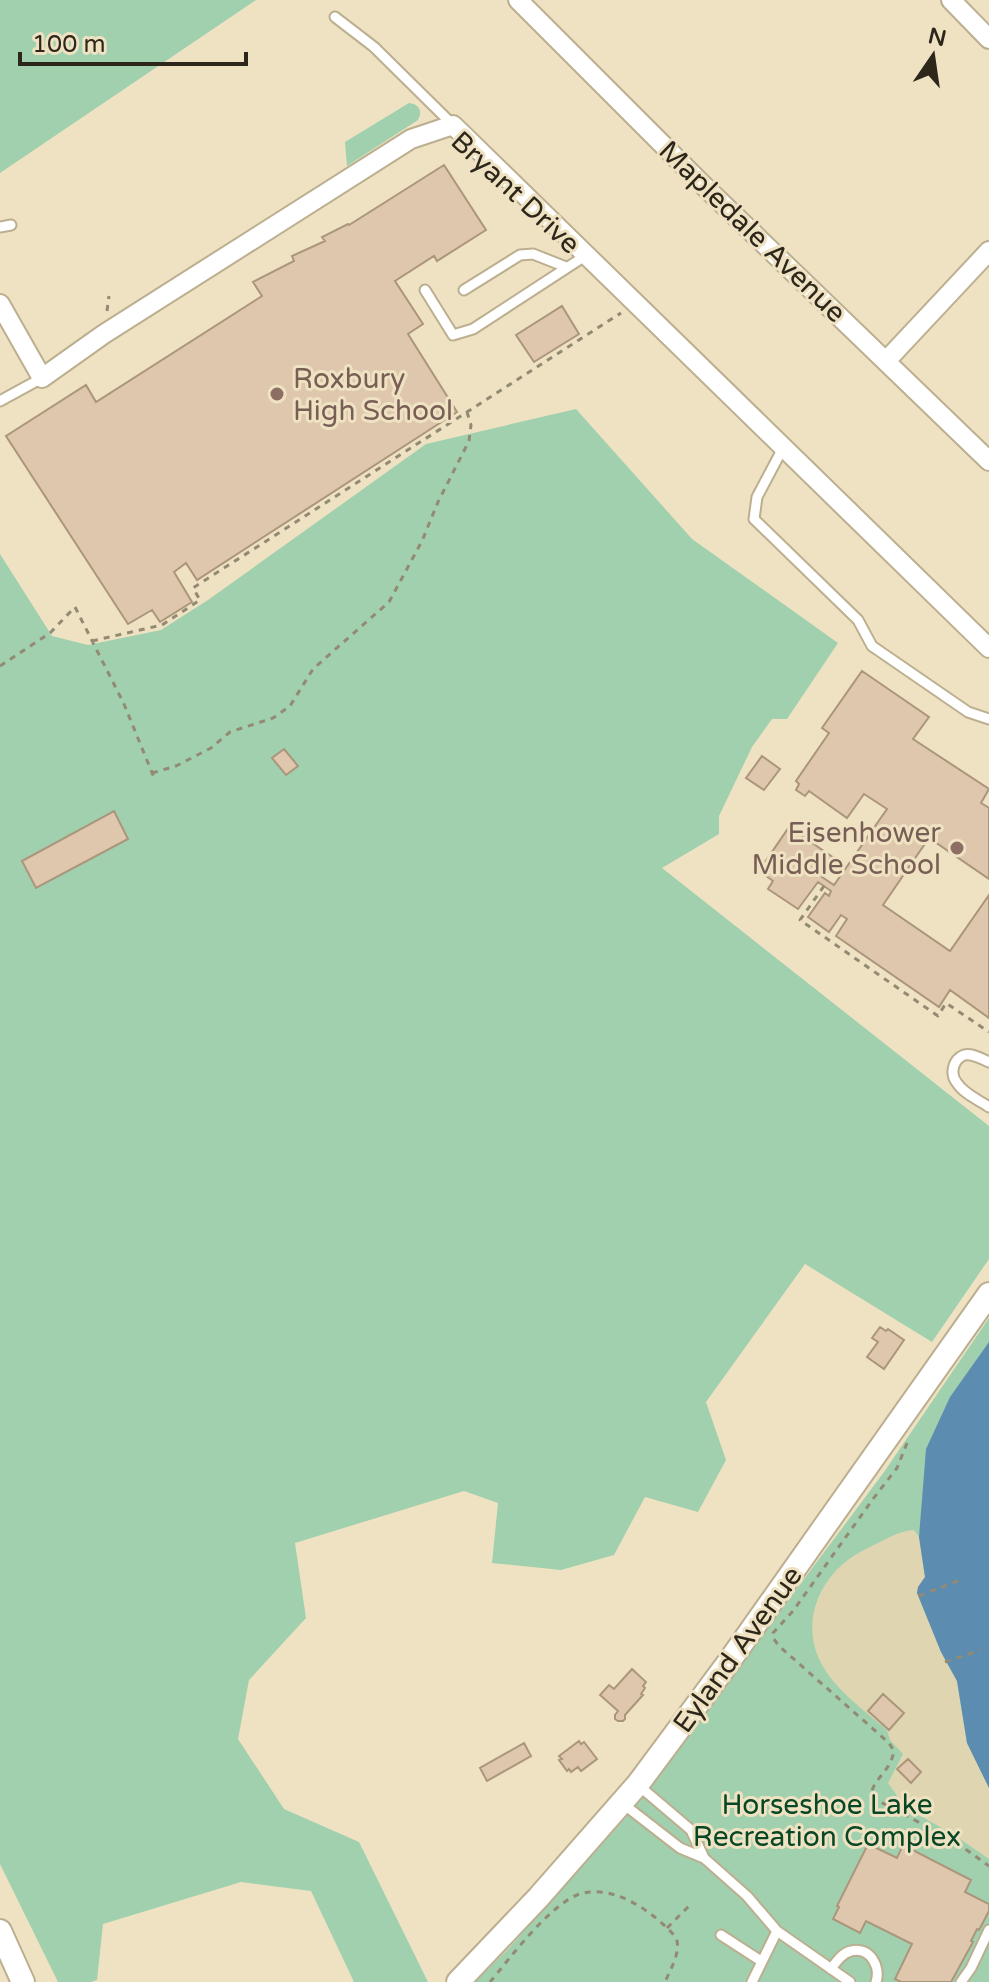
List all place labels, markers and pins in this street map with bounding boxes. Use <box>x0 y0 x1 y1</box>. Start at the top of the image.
place label: Roxbury High School <box>293 362 453 428</box>
marker: Roxbury High School <box>268 385 286 403</box>
place label: Eisenhower Middle School <box>752 816 941 882</box>
marker: Eisenhower Middle School <box>948 839 966 857</box>

